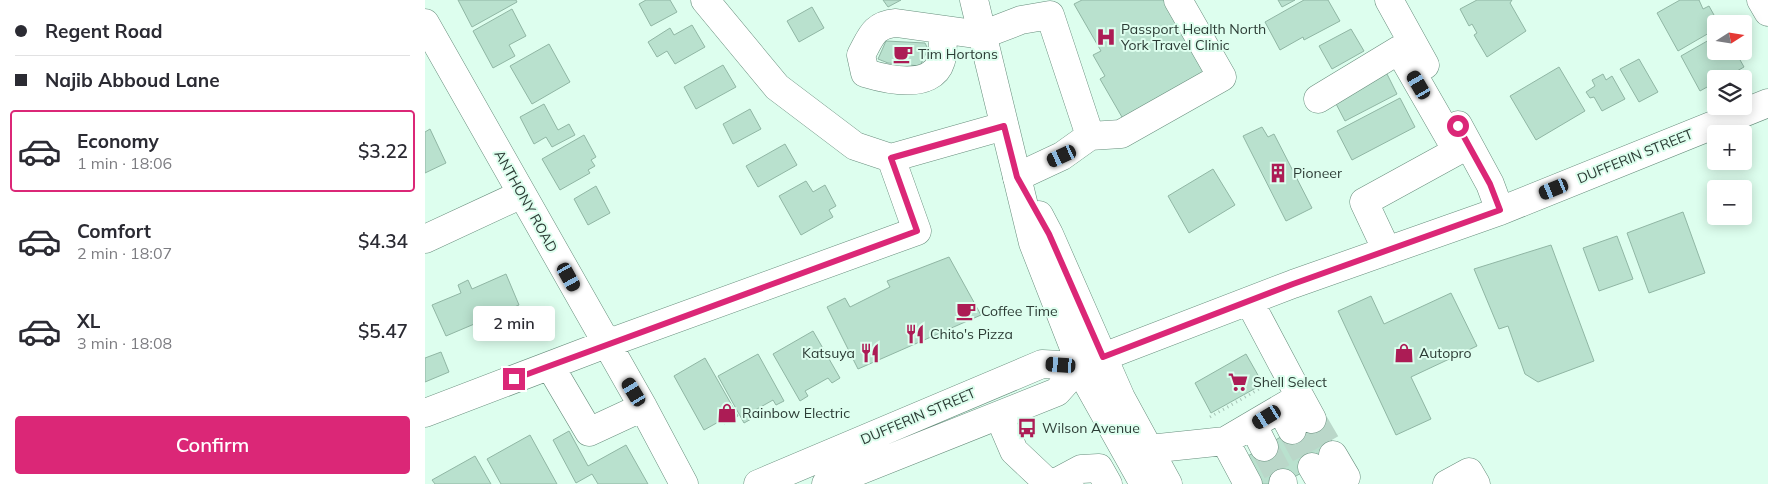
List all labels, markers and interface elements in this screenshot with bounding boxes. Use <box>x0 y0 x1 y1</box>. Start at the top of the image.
north arrow <box>1707 15 1753 60</box>
map controls <box>1707 15 1752 225</box>
text: Regent Road <box>45 19 163 43</box>
place label: Passport Health North York Travel Clinic <box>1120 20 1266 54</box>
hospital icon: Passport Health North York Travel Clinic <box>1095 26 1117 48</box>
cafe icon: Tim Hortons <box>892 43 914 65</box>
place label: Tim Hortons <box>918 45 998 63</box>
text: Najib Abboud Lane <box>45 68 220 92</box>
car <box>1405 68 1432 102</box>
button: layers <box>1707 70 1752 115</box>
route start <box>1447 115 1469 137</box>
street label: DUFFERIN STREET <box>1574 124 1696 187</box>
button: + <box>1707 125 1752 170</box>
icon: car <box>17 129 62 174</box>
text: Economy <box>77 129 159 153</box>
text: $3.22 <box>358 139 408 163</box>
car <box>1045 143 1078 169</box>
street label: ANTHONY ROAD <box>490 147 562 255</box>
text: 1 min · 18:06 <box>77 153 172 173</box>
building icon: Pioneer <box>1267 162 1289 184</box>
place label: Pioneer <box>1293 164 1343 182</box>
car <box>1537 176 1570 202</box>
button: − <box>1707 180 1752 225</box>
icon: car <box>17 219 62 264</box>
text: Comfort <box>77 219 151 243</box>
text: $4.34 <box>358 229 408 253</box>
text: 2 min · 18:07 <box>77 243 172 263</box>
car <box>555 260 582 294</box>
cafe icon: Coffee Time <box>955 300 977 322</box>
place label: Coffee Time <box>981 302 1058 320</box>
callout: 2 min <box>473 306 555 342</box>
icon: car <box>17 309 62 354</box>
text: XL <box>77 309 100 333</box>
text: 2 min <box>493 313 535 333</box>
text: $5.47 <box>358 319 408 343</box>
restaurant icon: Chito's Pizza <box>904 323 926 345</box>
place label: Chito's Pizza <box>930 325 1013 343</box>
text: 3 min · 18:08 <box>77 333 172 353</box>
restaurant icon: Katsuya <box>859 342 881 364</box>
shop icon: Autopro <box>1393 342 1415 364</box>
place label: Katsuya <box>802 344 855 362</box>
place label: Autopro <box>1419 344 1472 362</box>
car <box>1045 356 1076 374</box>
route end <box>503 368 525 390</box>
supermarket icon: Shell Select <box>1227 371 1249 393</box>
place label: Shell Select <box>1253 373 1327 391</box>
car <box>619 375 648 409</box>
street label: DUFFERIN STREET <box>858 383 979 448</box>
shop icon: Rainbow Electric <box>716 402 738 424</box>
car <box>1250 403 1283 431</box>
place label: Rainbow Electric <box>742 404 850 422</box>
button: Confirm <box>15 416 410 474</box>
bus stop icon: Wilson Avenue <box>1016 417 1038 439</box>
place label: Wilson Avenue <box>1042 419 1140 437</box>

